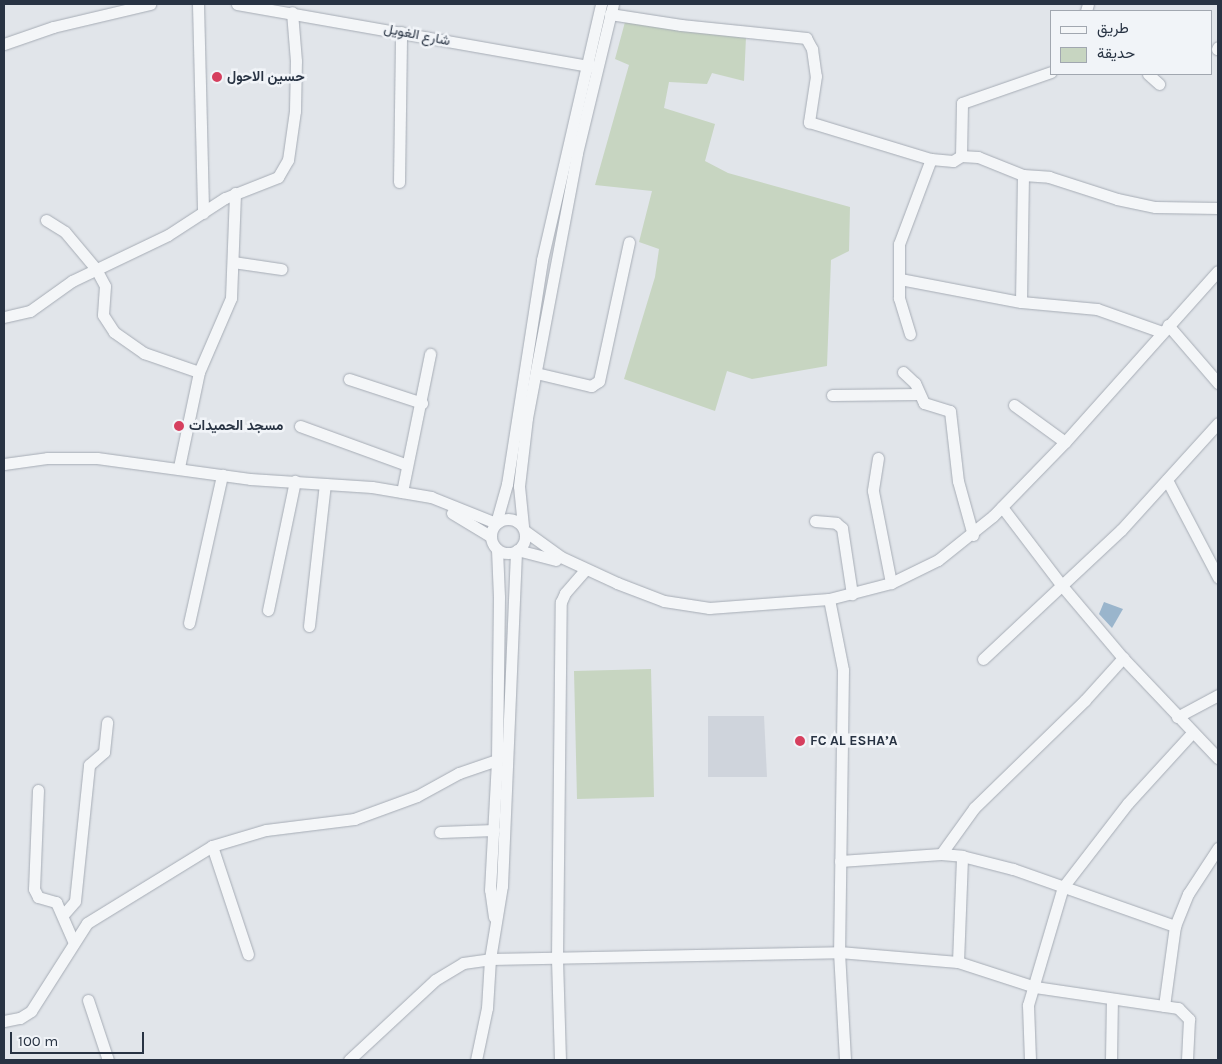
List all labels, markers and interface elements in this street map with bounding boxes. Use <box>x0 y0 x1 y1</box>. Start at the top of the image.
legend <box>1050 10 1212 75</box>
text: طريق <box>1097 19 1129 37</box>
street label: شارع الغويل <box>382 20 452 50</box>
text: حديقة <box>1097 44 1135 62</box>
place label: حسين الاحول <box>227 69 305 85</box>
marker: حسين الاحول <box>211 71 223 83</box>
place label: مسجد الحميدات <box>189 418 283 434</box>
marker: مسجد الحميدات <box>173 420 185 432</box>
place label: FC AL ESHA’A <box>810 733 898 749</box>
marker: FC AL ESHA’A <box>794 735 806 747</box>
scale bar <box>12 1022 146 1054</box>
text: 100 m <box>18 1032 58 1050</box>

